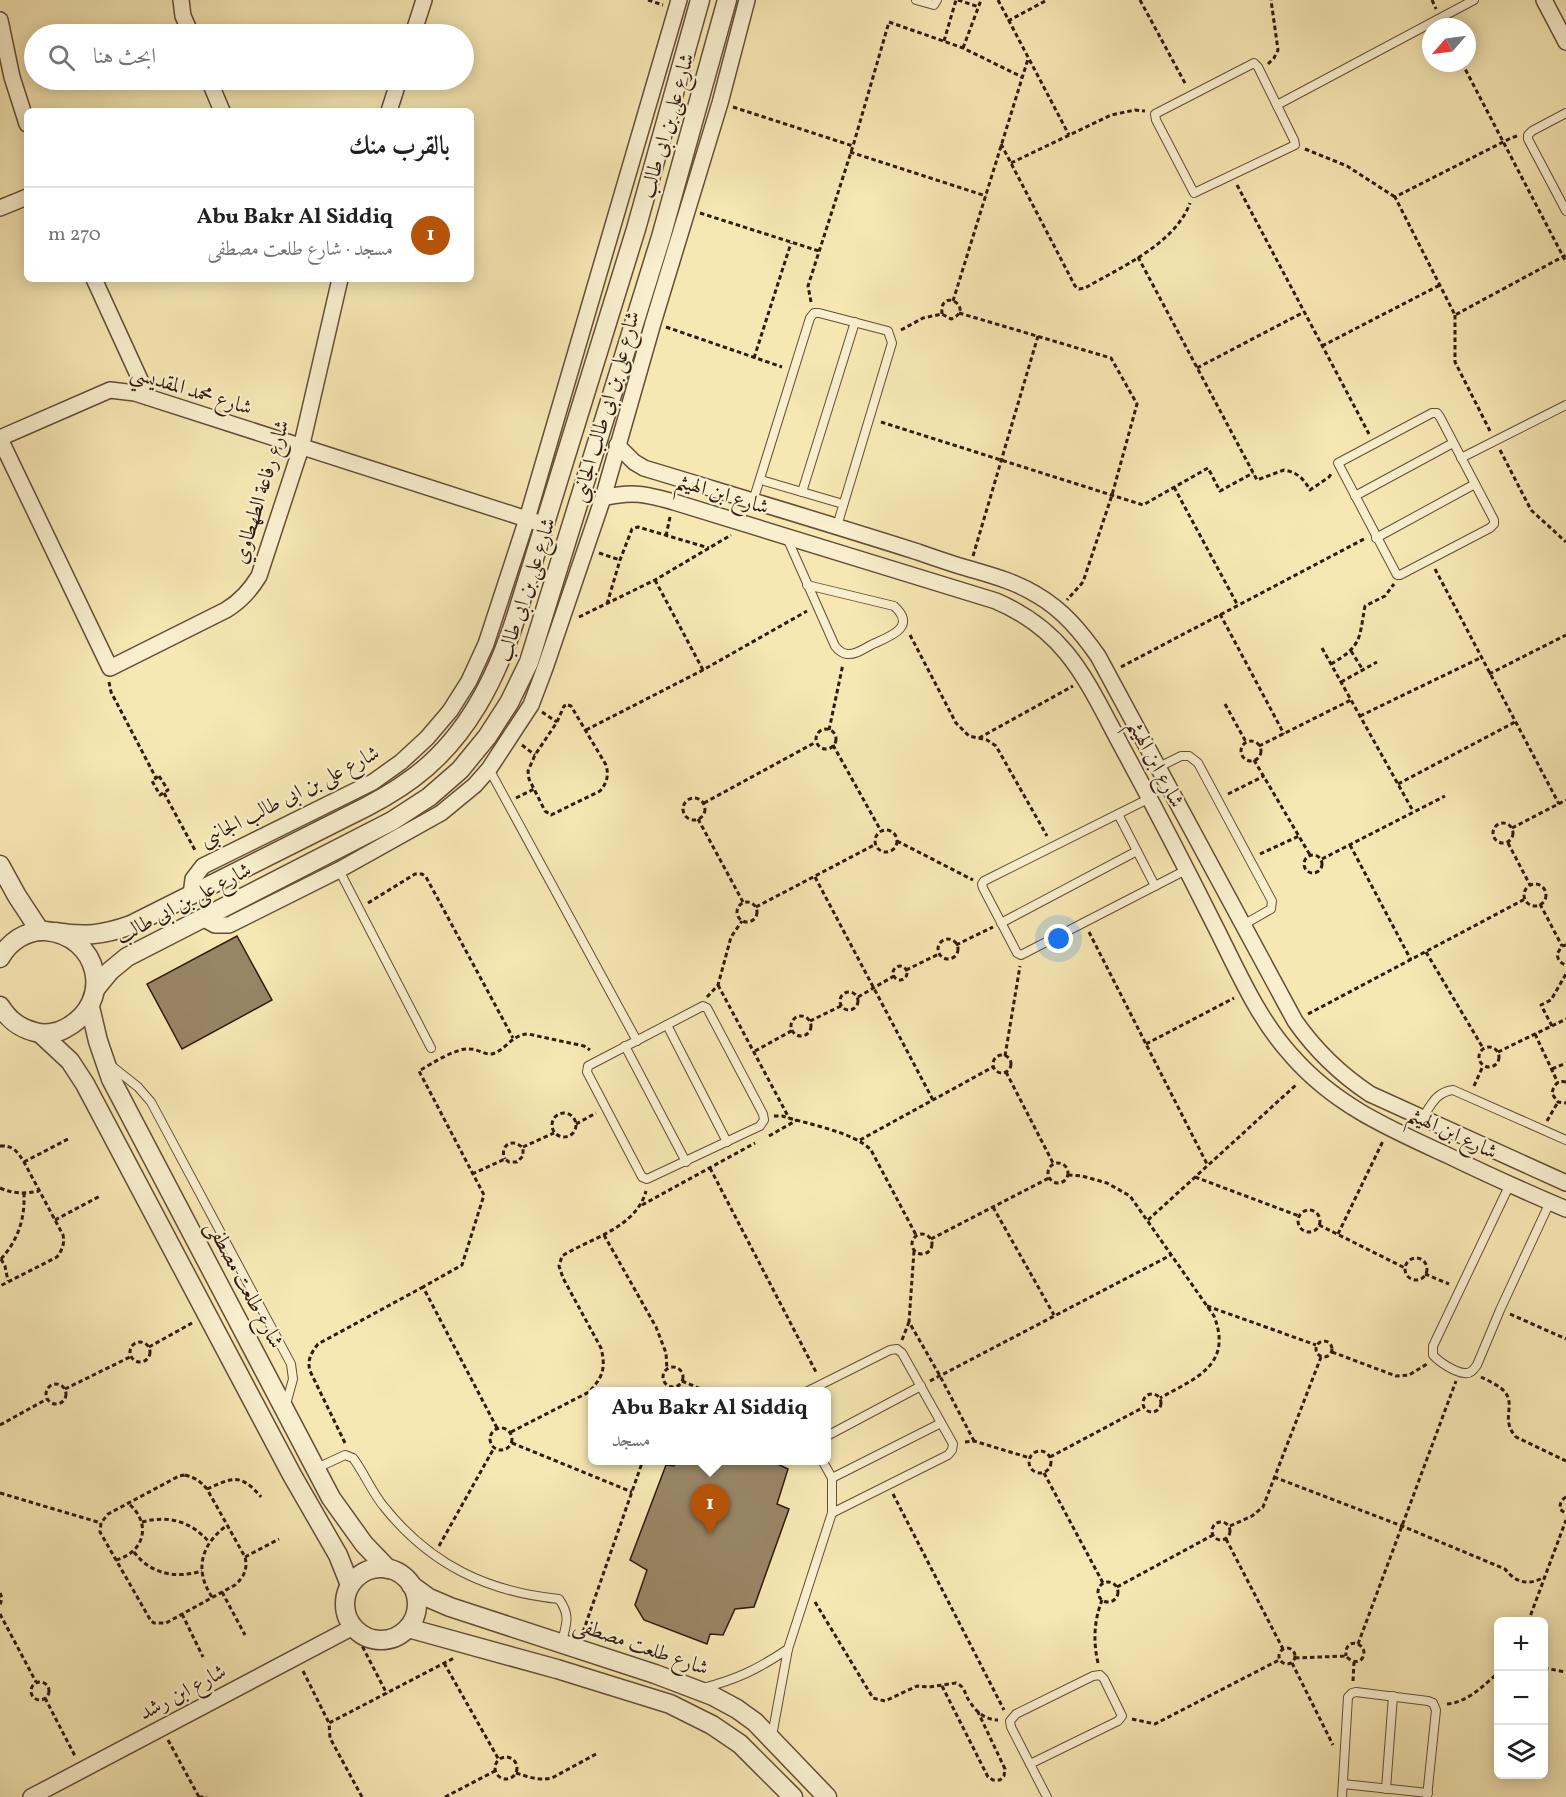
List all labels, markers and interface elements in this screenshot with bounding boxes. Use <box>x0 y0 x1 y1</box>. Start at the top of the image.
north arrow <box>1422 18 1476 72</box>
search box <box>24 24 474 90</box>
icon: search <box>45 41 78 74</box>
text: ابحث هنا <box>93 42 156 73</box>
street label: شارع على بن ابى طالب <box>633 50 705 203</box>
text: بالقرب منك <box>349 129 450 165</box>
text: Abu Bakr Al Siddiq <box>197 202 393 233</box>
text: 270 m <box>48 221 101 249</box>
text: 1 <box>426 221 435 249</box>
text: مسجد · شارع طلعت مصطفى <box>208 236 393 264</box>
street label: شارع على بن ابى طالب الجانبى <box>566 308 650 507</box>
street label: شارع محمد المقديسي <box>125 359 255 427</box>
street label: شارع رفاعة الطهطاوي <box>226 416 300 568</box>
street label: شارع ابن الهيثم <box>670 467 772 528</box>
street label: شارع على بن ابى طالب <box>490 514 566 666</box>
street label: شارع ابن الهيثم <box>1115 715 1190 816</box>
street label: شارع على بن ابى طالب الجانبى <box>195 739 386 857</box>
street label: شارع على بن ابى طالب <box>111 856 258 954</box>
your location <box>1044 924 1073 953</box>
street label: شارع ابن الهيثم <box>1400 1101 1502 1172</box>
street label: شارع طلعت مصطفى <box>196 1216 290 1355</box>
popup <box>588 1387 831 1465</box>
text: Abu Bakr Al Siddiq <box>611 1393 808 1424</box>
text: مسجد <box>611 1427 651 1455</box>
pin: 1 <box>690 1484 730 1534</box>
street label: شارع طلعت مصطفى <box>569 1610 712 1686</box>
map controls <box>1494 1617 1548 1779</box>
button: + <box>1494 1617 1548 1671</box>
street label: شارع ابن رشد <box>134 1658 233 1730</box>
button: − <box>1494 1671 1548 1725</box>
button: layers <box>1494 1725 1548 1779</box>

